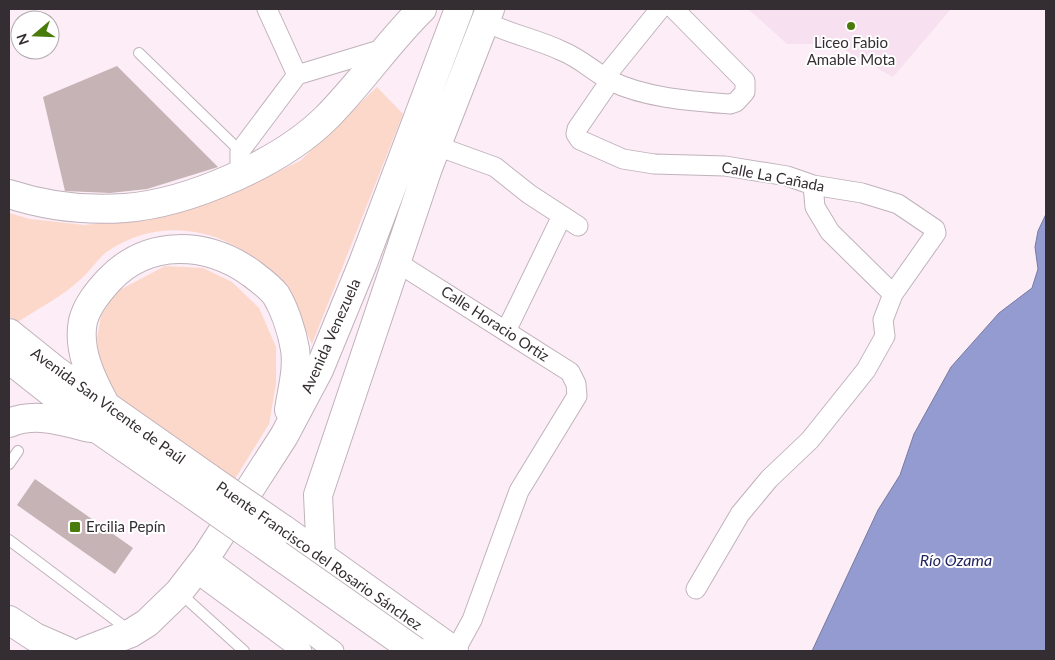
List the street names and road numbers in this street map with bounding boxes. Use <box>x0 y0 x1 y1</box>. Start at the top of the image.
street label: Calle La Cañada <box>720 157 826 195</box>
street label: Avenida Venezuela <box>297 276 363 396</box>
street label: Calle Horacio Ortiz <box>438 281 553 365</box>
street label: Avenida San Vicente de Paúl <box>28 343 189 467</box>
street label: Puente Francisco del Rosario Sánchez <box>213 477 426 633</box>

